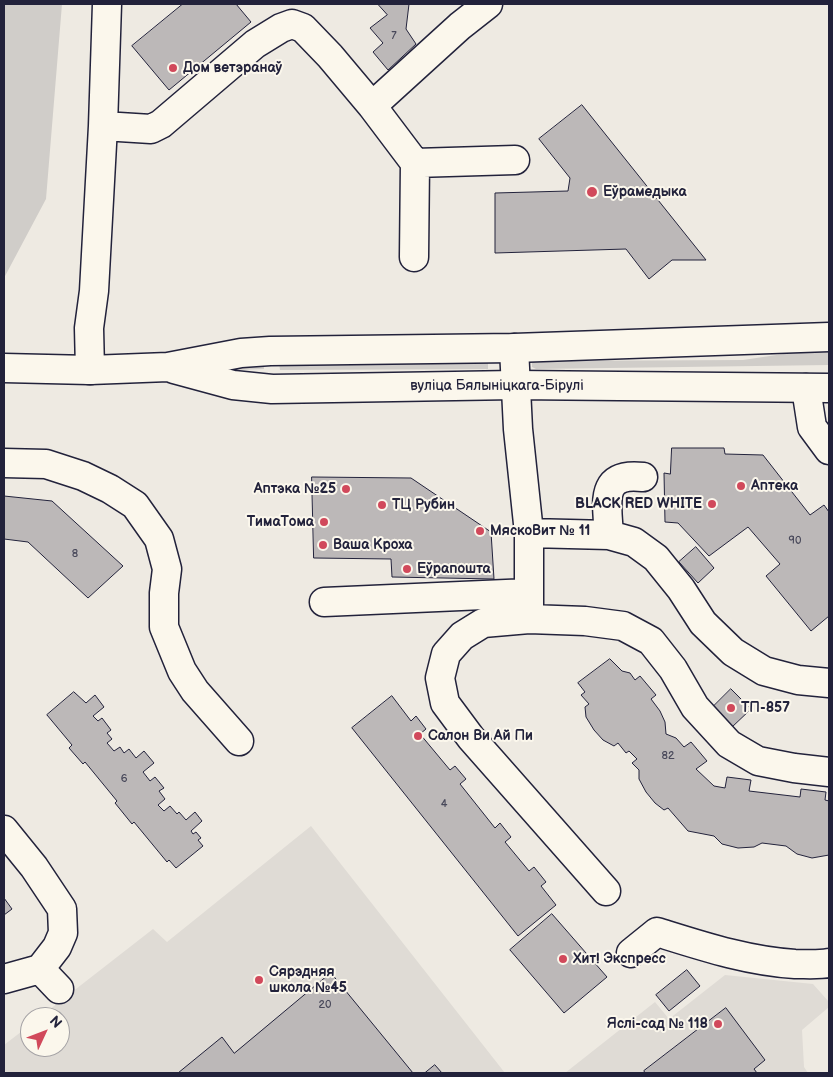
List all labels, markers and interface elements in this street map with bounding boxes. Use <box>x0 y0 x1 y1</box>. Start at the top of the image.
house number: 7 <box>391 29 397 43</box>
place label: Дом ветэранаў <box>183 60 282 76</box>
marker: Дом ветэранаў <box>167 62 179 74</box>
place label: Еўрамедыка <box>603 184 687 200</box>
marker: Еўрамедыка <box>585 185 599 199</box>
street label: вуліца Бялыніцкага-Бірулі <box>410 378 584 394</box>
place label: Аптека <box>751 478 798 494</box>
marker: Аптека <box>735 480 747 492</box>
place label: Аптэка №25 <box>254 481 336 497</box>
marker: Аптэка №25 <box>340 483 352 495</box>
place label: BLACK RED WHITE <box>575 496 702 512</box>
place label: ТЦ Рубин <box>392 497 455 513</box>
marker: BLACK RED WHITE <box>706 498 718 510</box>
marker: ТЦ Рубин <box>376 499 388 511</box>
place label: ТимаТома <box>247 514 314 530</box>
marker: ТимаТома <box>318 516 330 528</box>
place label: МяскоВит № 11 <box>490 523 590 539</box>
marker: МяскоВит № 11 <box>474 525 486 537</box>
house number: 90 <box>789 534 801 548</box>
place label: Ваша Кроха <box>333 537 412 553</box>
marker: Ваша Кроха <box>317 539 329 551</box>
house number: 8 <box>72 547 78 561</box>
place label: Еўрапошта <box>417 561 491 577</box>
marker: Еўрапошта <box>401 563 413 575</box>
place label: ТП-857 <box>741 700 790 716</box>
marker: ТП-857 <box>725 702 737 714</box>
place label: Салон Ви Ай Пи <box>428 728 533 744</box>
marker: Салон Ви Ай Пи <box>412 730 424 742</box>
house number: 82 <box>662 749 674 763</box>
house number: 6 <box>121 772 127 786</box>
house number: 4 <box>441 797 447 811</box>
place label: Хит! Экспресс <box>573 951 666 967</box>
marker: Хит! Экспресс <box>557 953 569 965</box>
place label: Сярэдняя школа №45 <box>269 964 347 996</box>
marker: Сярэдняя школа №45 <box>253 974 265 986</box>
house number: 20 <box>319 998 331 1012</box>
north arrow <box>20 1007 70 1057</box>
text: N <box>46 1012 65 1032</box>
place label: Яслі-сад № 118 <box>607 1016 708 1032</box>
marker: Яслі-сад № 118 <box>712 1018 724 1030</box>

